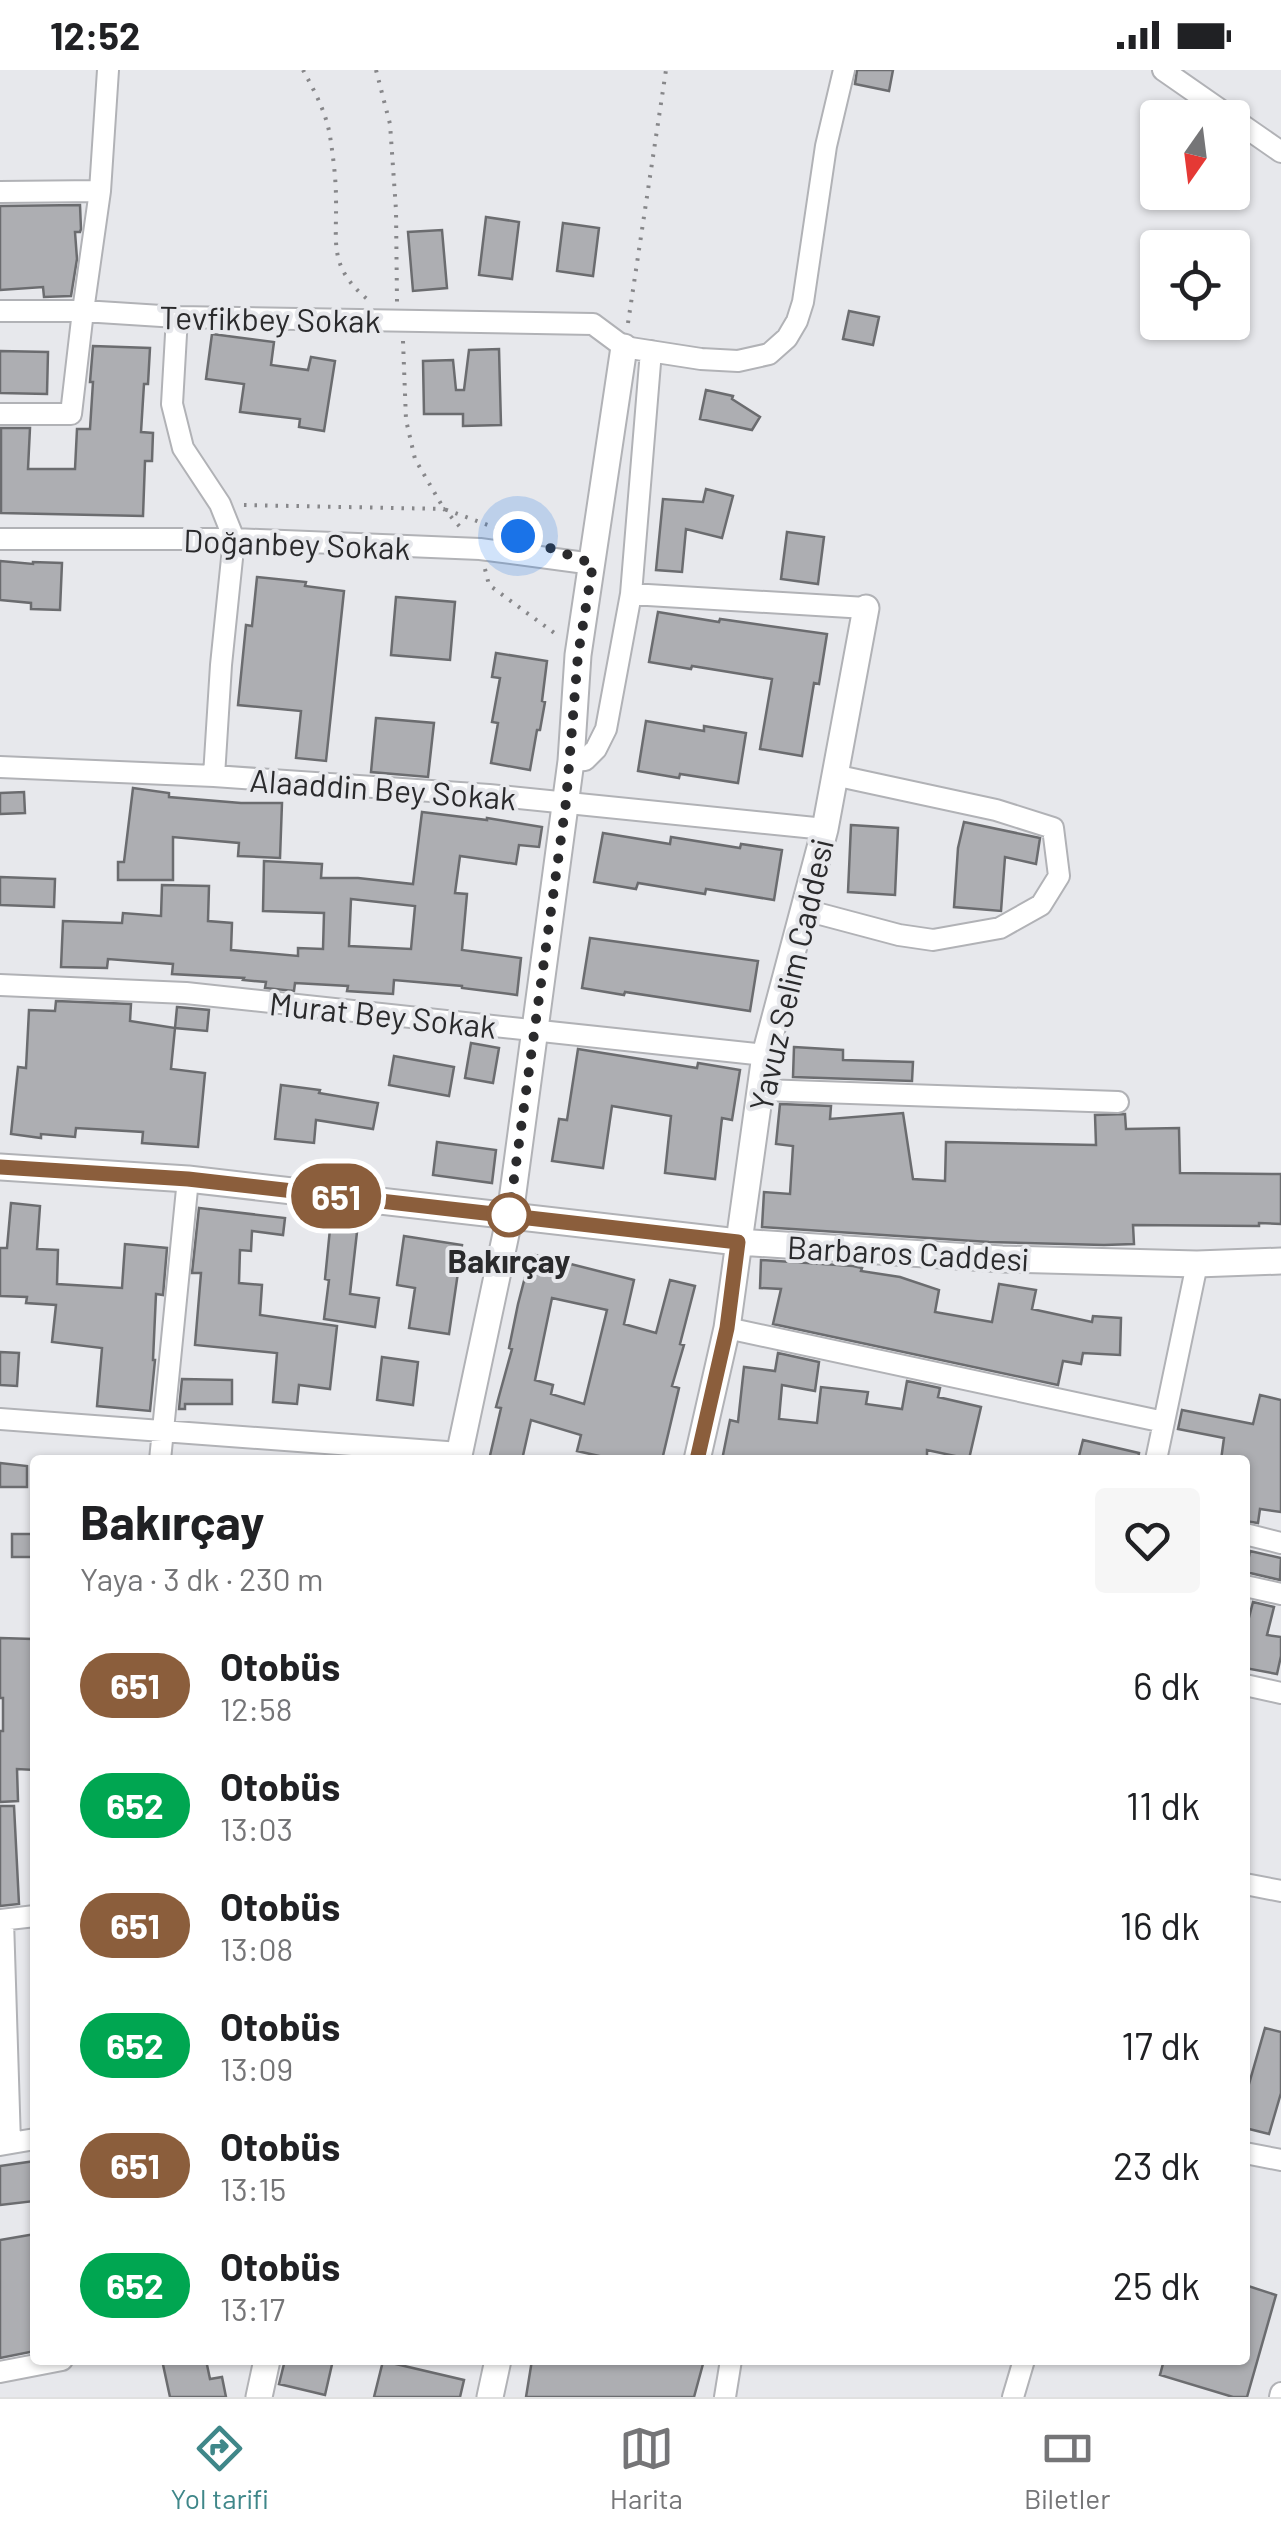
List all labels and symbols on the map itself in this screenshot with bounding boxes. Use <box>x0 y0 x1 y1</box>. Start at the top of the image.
north arrow <box>1140 100 1250 210</box>
street label: Tevfikbey Sokak <box>159 297 381 339</box>
your location <box>493 511 543 561</box>
street label: Doğanbey Sokak <box>183 520 411 566</box>
street label: Alaaddin Bey Sokak <box>249 760 517 816</box>
street label: Yavuz Selim Caddesi <box>740 835 840 1115</box>
street label: Murat Bey Sokak <box>268 983 498 1045</box>
line badge: 651 <box>278 1164 394 1228</box>
marker: Bakırçay <box>488 1194 530 1236</box>
street label: Barbaros Caddesi <box>786 1227 1030 1277</box>
place label: Bakırçay <box>448 1241 570 1279</box>

